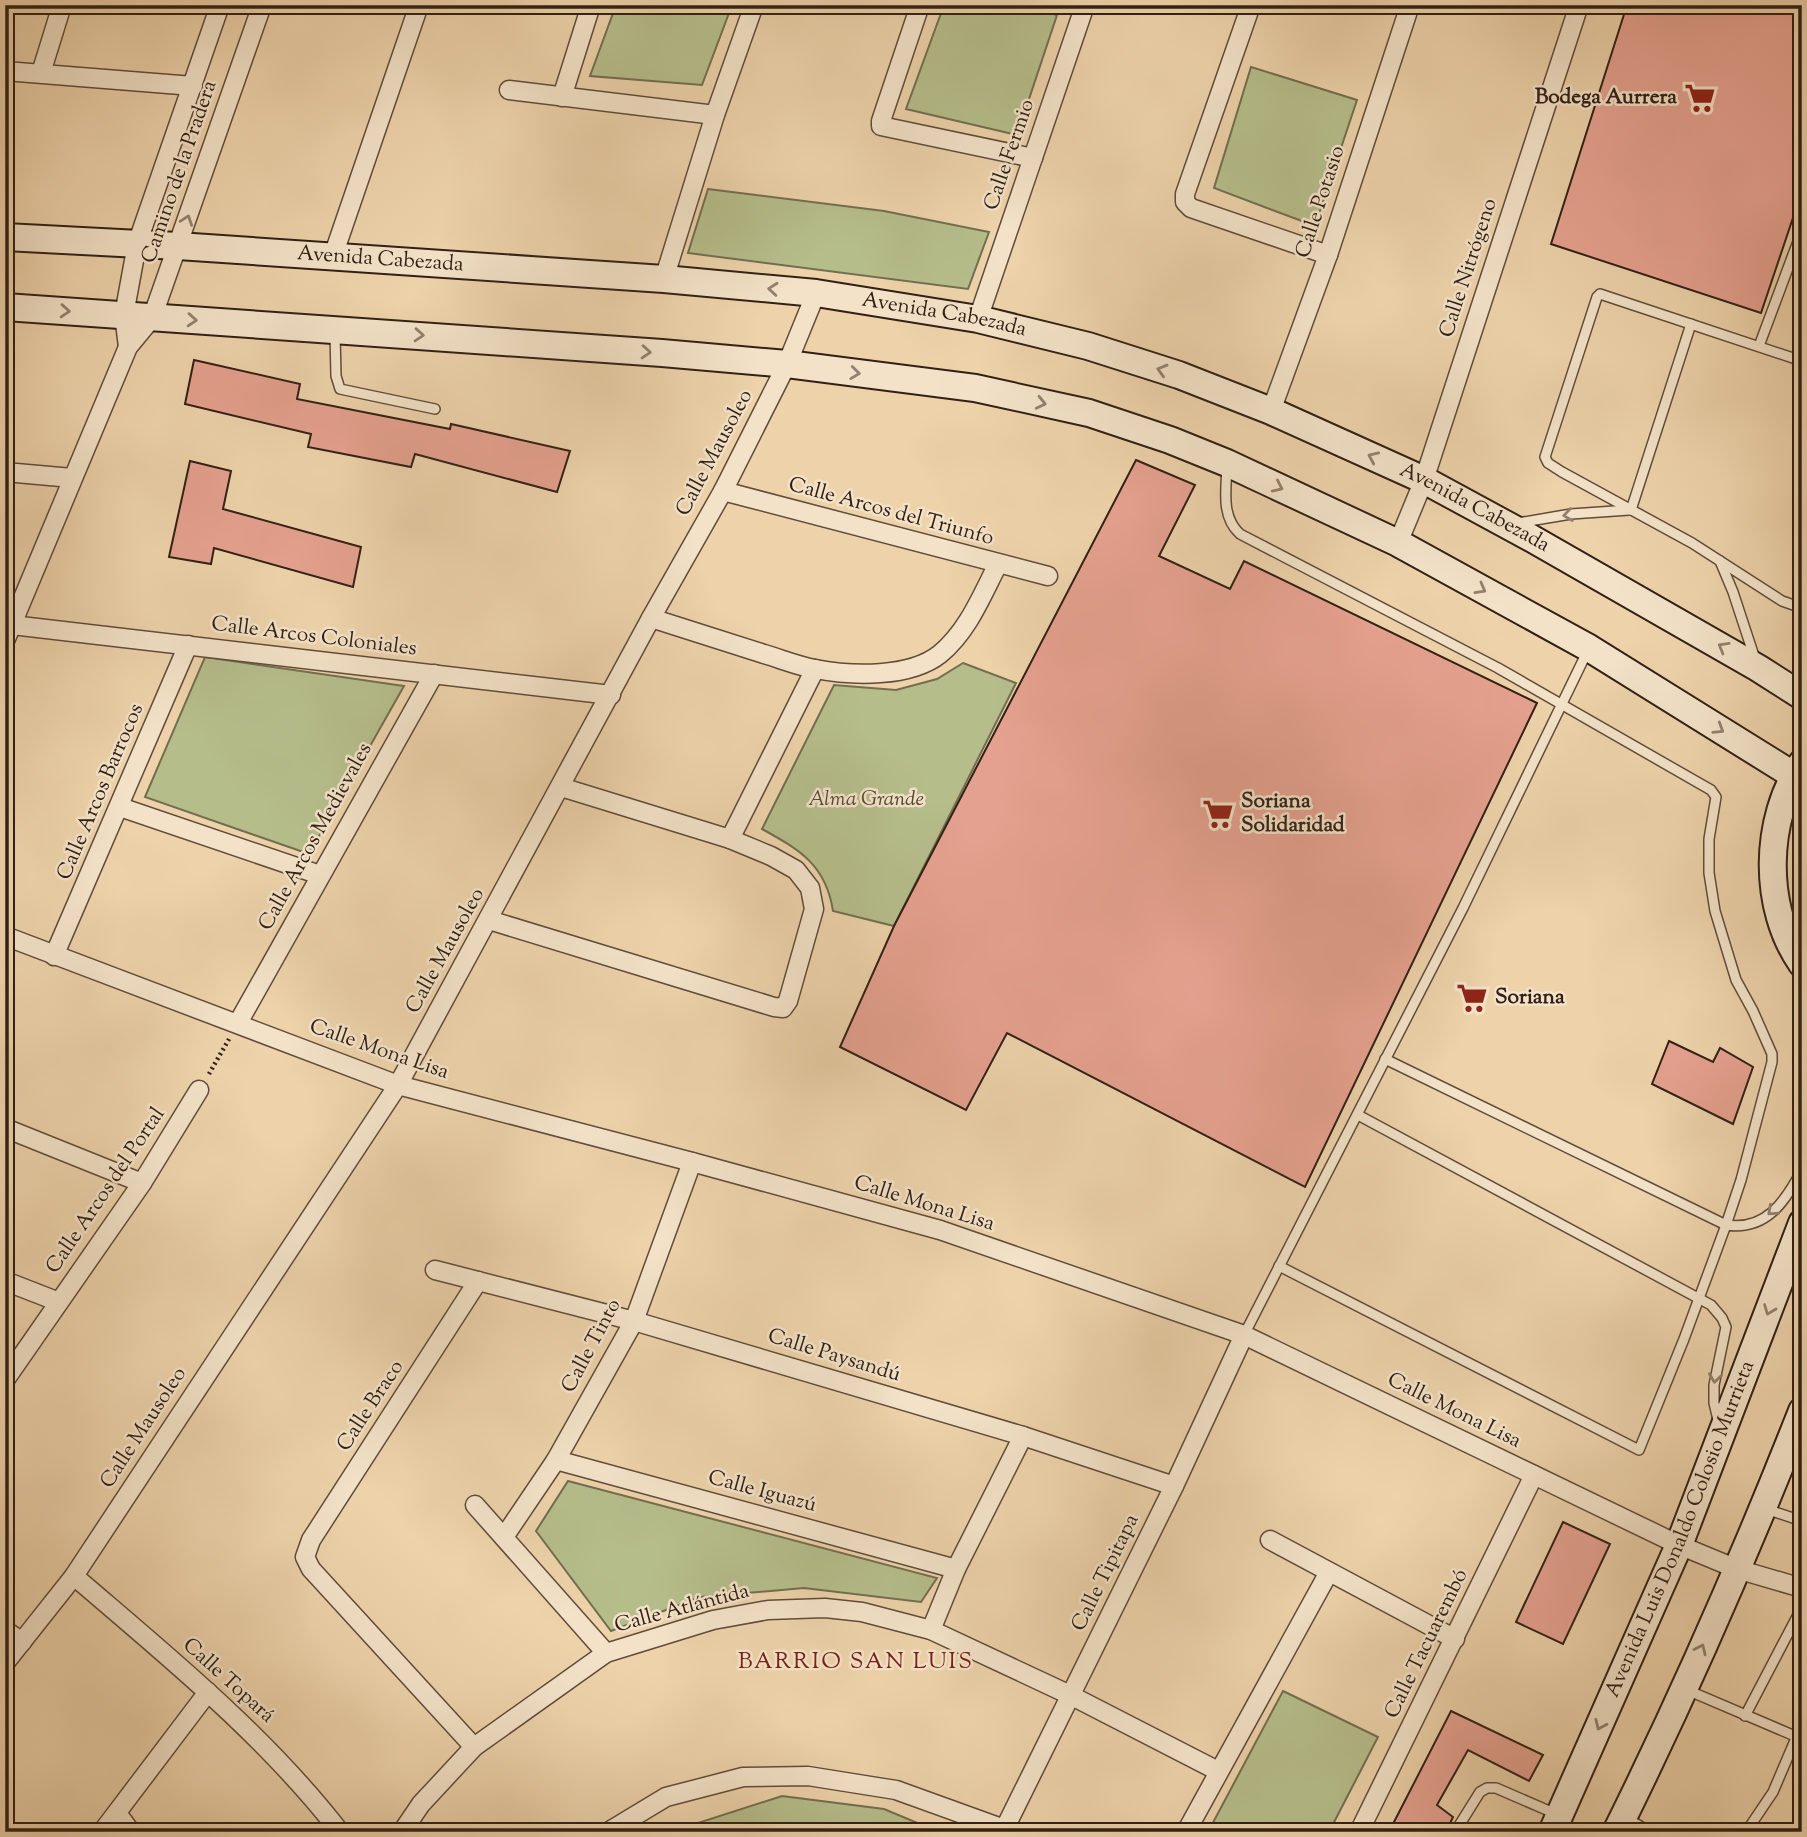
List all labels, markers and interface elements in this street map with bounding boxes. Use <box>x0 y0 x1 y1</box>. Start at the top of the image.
street label: Camino de la Pradera <box>135 76 225 267</box>
supermarket icon: Bodega Aurrera <box>1683 81 1717 115</box>
place label: Bodega Aurrera <box>1535 83 1677 113</box>
street label: Calle Fermio <box>977 95 1043 215</box>
street label: Calle Potasio <box>1289 142 1353 262</box>
street label: Calle Nitrógeno <box>1432 195 1506 341</box>
one-way arrow <box>179 214 193 226</box>
street label: Avenida Cabezada <box>296 239 465 280</box>
one-way arrow <box>767 282 778 297</box>
street label: Avenida Cabezada <box>860 286 1030 345</box>
one-way arrow <box>59 304 70 319</box>
one-way arrow <box>187 312 198 327</box>
one-way arrow <box>414 327 425 342</box>
one-way arrow <box>641 344 652 359</box>
one-way arrow <box>1157 363 1169 378</box>
one-way arrow <box>849 365 861 380</box>
street label: Calle Mausoleo <box>669 384 761 522</box>
one-way arrow <box>1035 394 1047 409</box>
one-way arrow <box>1367 451 1380 465</box>
street label: Avenida Cabezada <box>1394 456 1555 561</box>
street label: Calle Arcos del Triunfo <box>785 470 997 554</box>
one-way arrow <box>1271 478 1283 492</box>
one-way arrow <box>1562 507 1574 522</box>
one-way arrow <box>1474 581 1487 594</box>
street label: Calle Arcos Coloniales <box>209 610 419 664</box>
one-way arrow <box>1717 643 1730 656</box>
street label: Calle Arcos Barrocos <box>50 699 152 885</box>
one-way arrow <box>1712 721 1725 734</box>
street label: Calle Arcos Medievales <box>252 738 380 936</box>
park label: Alma Grande <box>808 785 924 815</box>
place label: Soriana Solidaridad <box>1241 787 1345 841</box>
supermarket icon: Soriana Solidaridad <box>1201 797 1235 831</box>
street label: Calle Mausoleo <box>399 883 493 1019</box>
supermarket icon: Soriana <box>1455 981 1489 1015</box>
place label: Soriana <box>1495 983 1565 1013</box>
street label: Calle Mona Lisa <box>305 1012 453 1088</box>
street label: Calle Arcos del Portal <box>39 1102 173 1280</box>
street label: Calle Mona Lisa <box>850 1168 998 1240</box>
one-way arrow <box>1767 1203 1780 1215</box>
street label: Calle Tinto <box>555 1294 629 1398</box>
one-way arrow <box>1763 1304 1777 1316</box>
street label: Calle Paysandú <box>764 1322 904 1390</box>
street label: Calle Braco <box>330 1354 412 1458</box>
street label: Avenida Luis Donaldo Colosio Murrieta <box>1598 1356 1763 1703</box>
street label: Calle Mausoleo <box>93 1361 195 1495</box>
street label: Calle Mona Lisa <box>1382 1366 1526 1457</box>
one-way arrow <box>1708 1372 1723 1384</box>
street label: Calle Iguazú <box>704 1463 820 1521</box>
street label: Calle Tipitapa <box>1065 1509 1147 1637</box>
street label: Calle Tacuarembó <box>1378 1564 1476 1724</box>
street label: Calle Atlántida <box>611 1577 753 1641</box>
street label: Calle Topará <box>175 1631 281 1731</box>
one-way arrow <box>1693 1644 1707 1656</box>
district label: BARRIO SAN LUIS <box>738 1646 974 1679</box>
one-way arrow <box>1594 1718 1608 1730</box>

